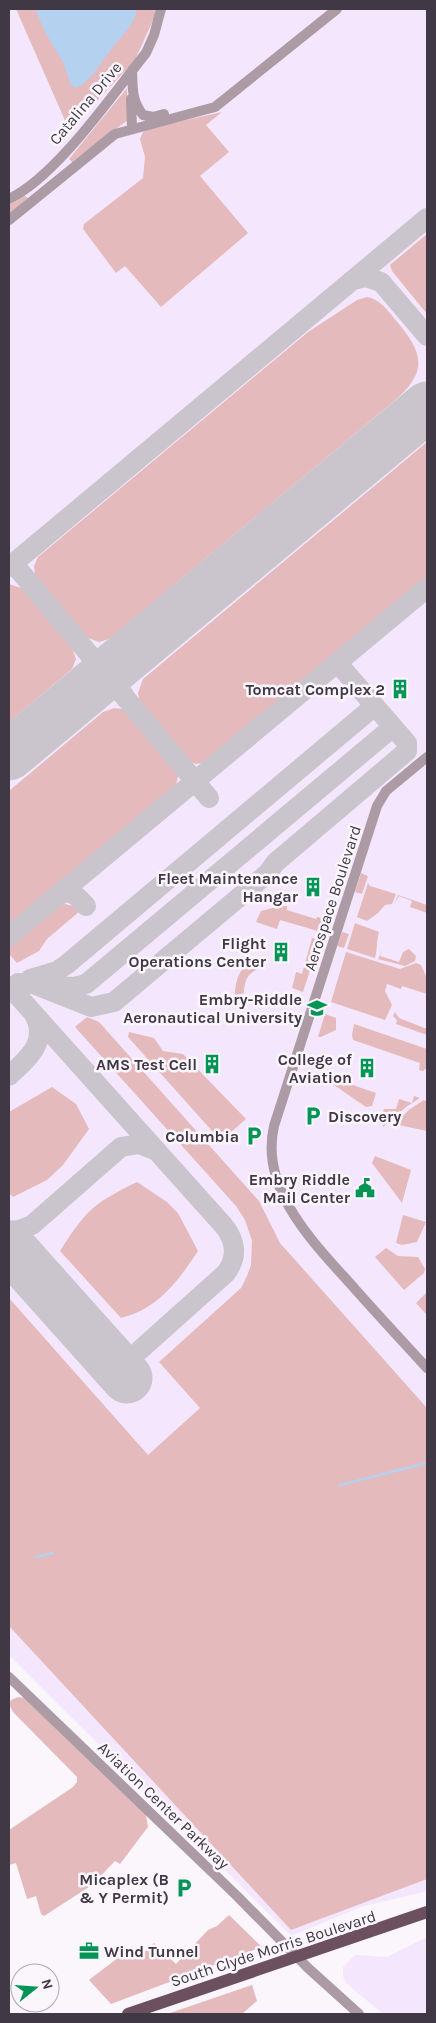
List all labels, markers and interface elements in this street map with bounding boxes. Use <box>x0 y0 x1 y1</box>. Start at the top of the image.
street label: Catalina Drive <box>45 58 126 149</box>
building icon: Tomcat Complex 2 <box>389 678 411 700</box>
place label: Tomcat Complex 2 <box>245 680 385 699</box>
street label: Aerospace Boulevard <box>300 823 365 973</box>
place label: Fleet Maintenance Hangar <box>157 869 299 906</box>
building icon: Fleet Maintenance Hangar <box>302 876 324 898</box>
place label: Flight Operations Center <box>128 934 267 971</box>
building icon: Flight Operations Center <box>270 941 292 963</box>
place label: Embry-Riddle Aeronautical University <box>123 990 302 1027</box>
school or university icon: Embry-Riddle Aeronautical University <box>306 997 328 1019</box>
place label: College of Aviation <box>278 1050 352 1087</box>
building icon: AMS Test Cell <box>201 1053 223 1075</box>
place label: AMS Test Cell <box>96 1055 197 1074</box>
building icon: College of Aviation <box>356 1057 378 1079</box>
parking icon: Discovery <box>302 1105 324 1127</box>
place label: Discovery <box>328 1107 401 1126</box>
parking icon: Columbia <box>243 1125 265 1147</box>
place label: Columbia <box>165 1127 239 1146</box>
place label: Embry Riddle Mail Center <box>249 1170 351 1207</box>
public building icon: Embry Riddle Mail Center <box>354 1177 376 1199</box>
street label: Aviation Center Parkway <box>94 1738 234 1873</box>
place label: Micaplex (B & Y Permit) <box>79 1870 169 1907</box>
parking icon: Micaplex (B & Y Permit) <box>173 1877 195 1899</box>
street label: South Clyde Morris Boulevard <box>168 1906 378 1991</box>
office icon: Wind Tunnel <box>78 1940 100 1962</box>
place label: Wind Tunnel <box>104 1942 199 1961</box>
north arrow <box>10 1963 60 2013</box>
text: N <box>37 1977 57 1992</box>

